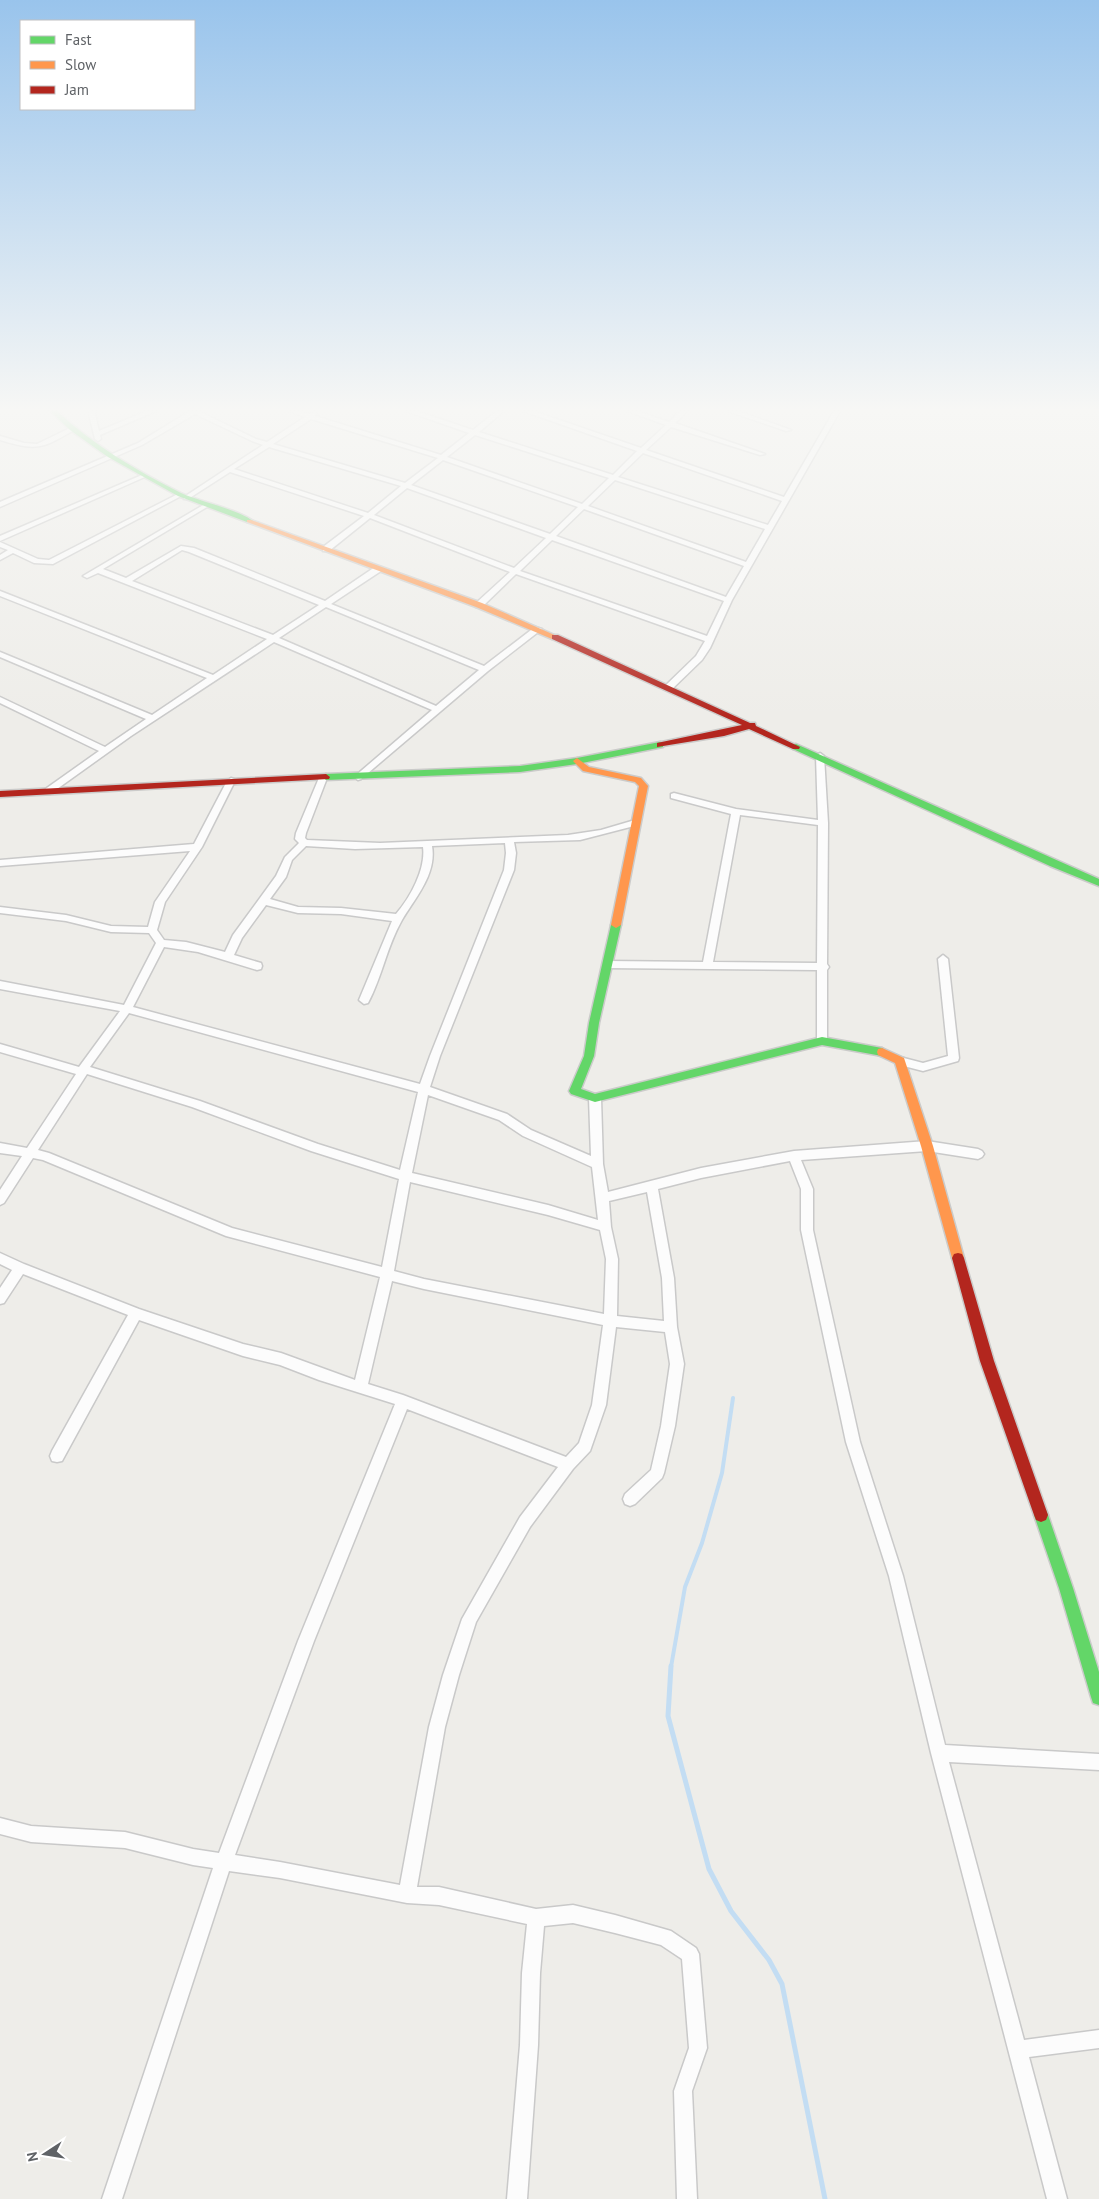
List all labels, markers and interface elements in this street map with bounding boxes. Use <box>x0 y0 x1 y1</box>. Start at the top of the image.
legend <box>20 20 195 110</box>
text: Fast <box>65 30 92 49</box>
text: Slow <box>65 55 96 74</box>
text: Jam <box>64 80 89 99</box>
north arrow <box>20 2129 70 2179</box>
text: N <box>23 2150 42 2163</box>

